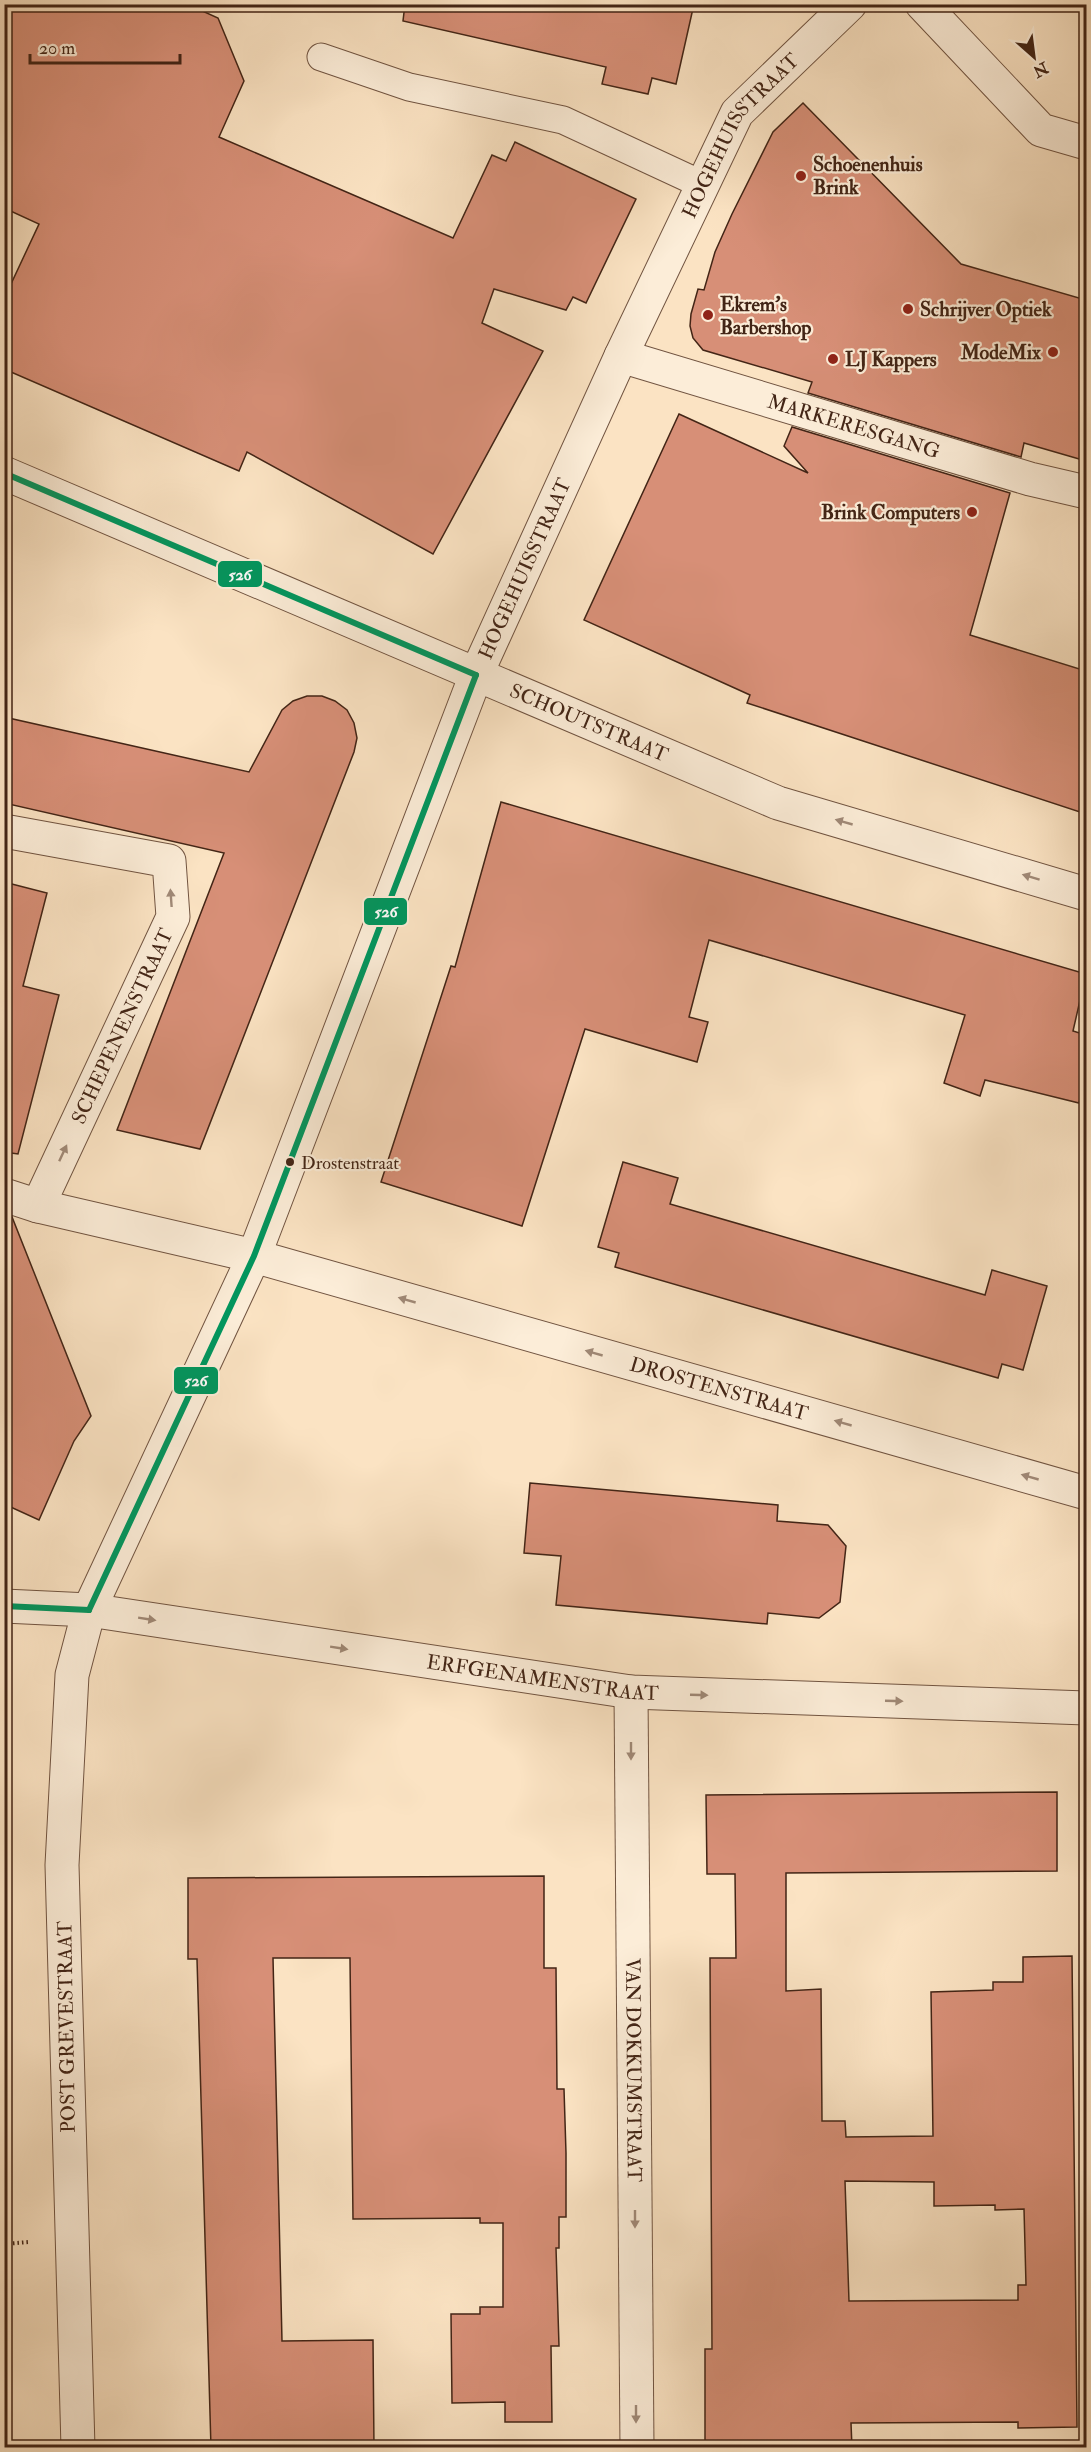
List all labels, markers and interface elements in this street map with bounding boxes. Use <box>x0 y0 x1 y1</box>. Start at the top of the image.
scale bar <box>30 27 180 65</box>
north arrow <box>1004 27 1064 87</box>
text: 20 m <box>39 37 75 60</box>
street label: HOGEHUISSTRAAT <box>677 48 805 222</box>
text: N <box>1029 57 1052 82</box>
place label: Schoenenhuis Brink <box>813 152 923 200</box>
marker: Schoenenhuis Brink <box>794 169 808 183</box>
place label: Ekrem's Barbershop <box>720 292 811 341</box>
place label: Schrijver Optiek <box>920 297 1052 323</box>
marker: Schrijver Optiek <box>901 302 915 316</box>
marker: Ekrem's Barbershop <box>701 308 715 322</box>
place label: ModeMix <box>960 340 1041 365</box>
marker: ModeMix <box>1046 345 1060 359</box>
place label: LJ Kappers <box>845 347 937 373</box>
marker: LJ Kappers <box>826 352 840 366</box>
street label: MARKERESGANG <box>764 389 943 464</box>
street label: HOGEHUISSTRAAT <box>473 474 577 663</box>
place label: Brink Computers <box>821 500 960 526</box>
marker: Brink Computers <box>965 505 979 519</box>
line badge: 526 <box>217 560 263 588</box>
text: 526 <box>228 565 254 585</box>
street label: SCHOUTSTRAAT <box>506 678 672 768</box>
one-way arrow <box>835 817 853 826</box>
one-way arrow <box>1021 872 1039 881</box>
one-way arrow <box>167 889 176 908</box>
line badge: 526 <box>363 897 408 926</box>
text: 526 <box>374 902 400 922</box>
street label: SCHEPENENSTRAAT <box>66 924 179 1128</box>
one-way arrow <box>58 1144 67 1161</box>
place label: Drostenstraat <box>301 1152 399 1175</box>
marker: Drostenstraat <box>284 1156 296 1168</box>
one-way arrow <box>398 1295 416 1304</box>
one-way arrow <box>585 1348 603 1357</box>
street label: DROSTENSTRAAT <box>627 1352 811 1426</box>
line badge: 526 <box>173 1366 219 1395</box>
text: 526 <box>184 1371 210 1391</box>
one-way arrow <box>834 1418 852 1427</box>
one-way arrow <box>1021 1472 1039 1481</box>
one-way arrow <box>137 1614 156 1623</box>
one-way arrow <box>330 1643 349 1652</box>
street label: ERFGENAMENSTRAAT <box>425 1649 659 1706</box>
one-way arrow <box>690 1690 709 1699</box>
one-way arrow <box>884 1697 903 1706</box>
one-way arrow <box>626 1741 636 1760</box>
street label: POST GREVESTRAAT <box>52 1921 81 2133</box>
street label: VAN DOKKUMSTRAAT <box>620 1958 647 2182</box>
one-way arrow <box>630 2209 640 2228</box>
one-way arrow <box>631 2404 641 2423</box>

